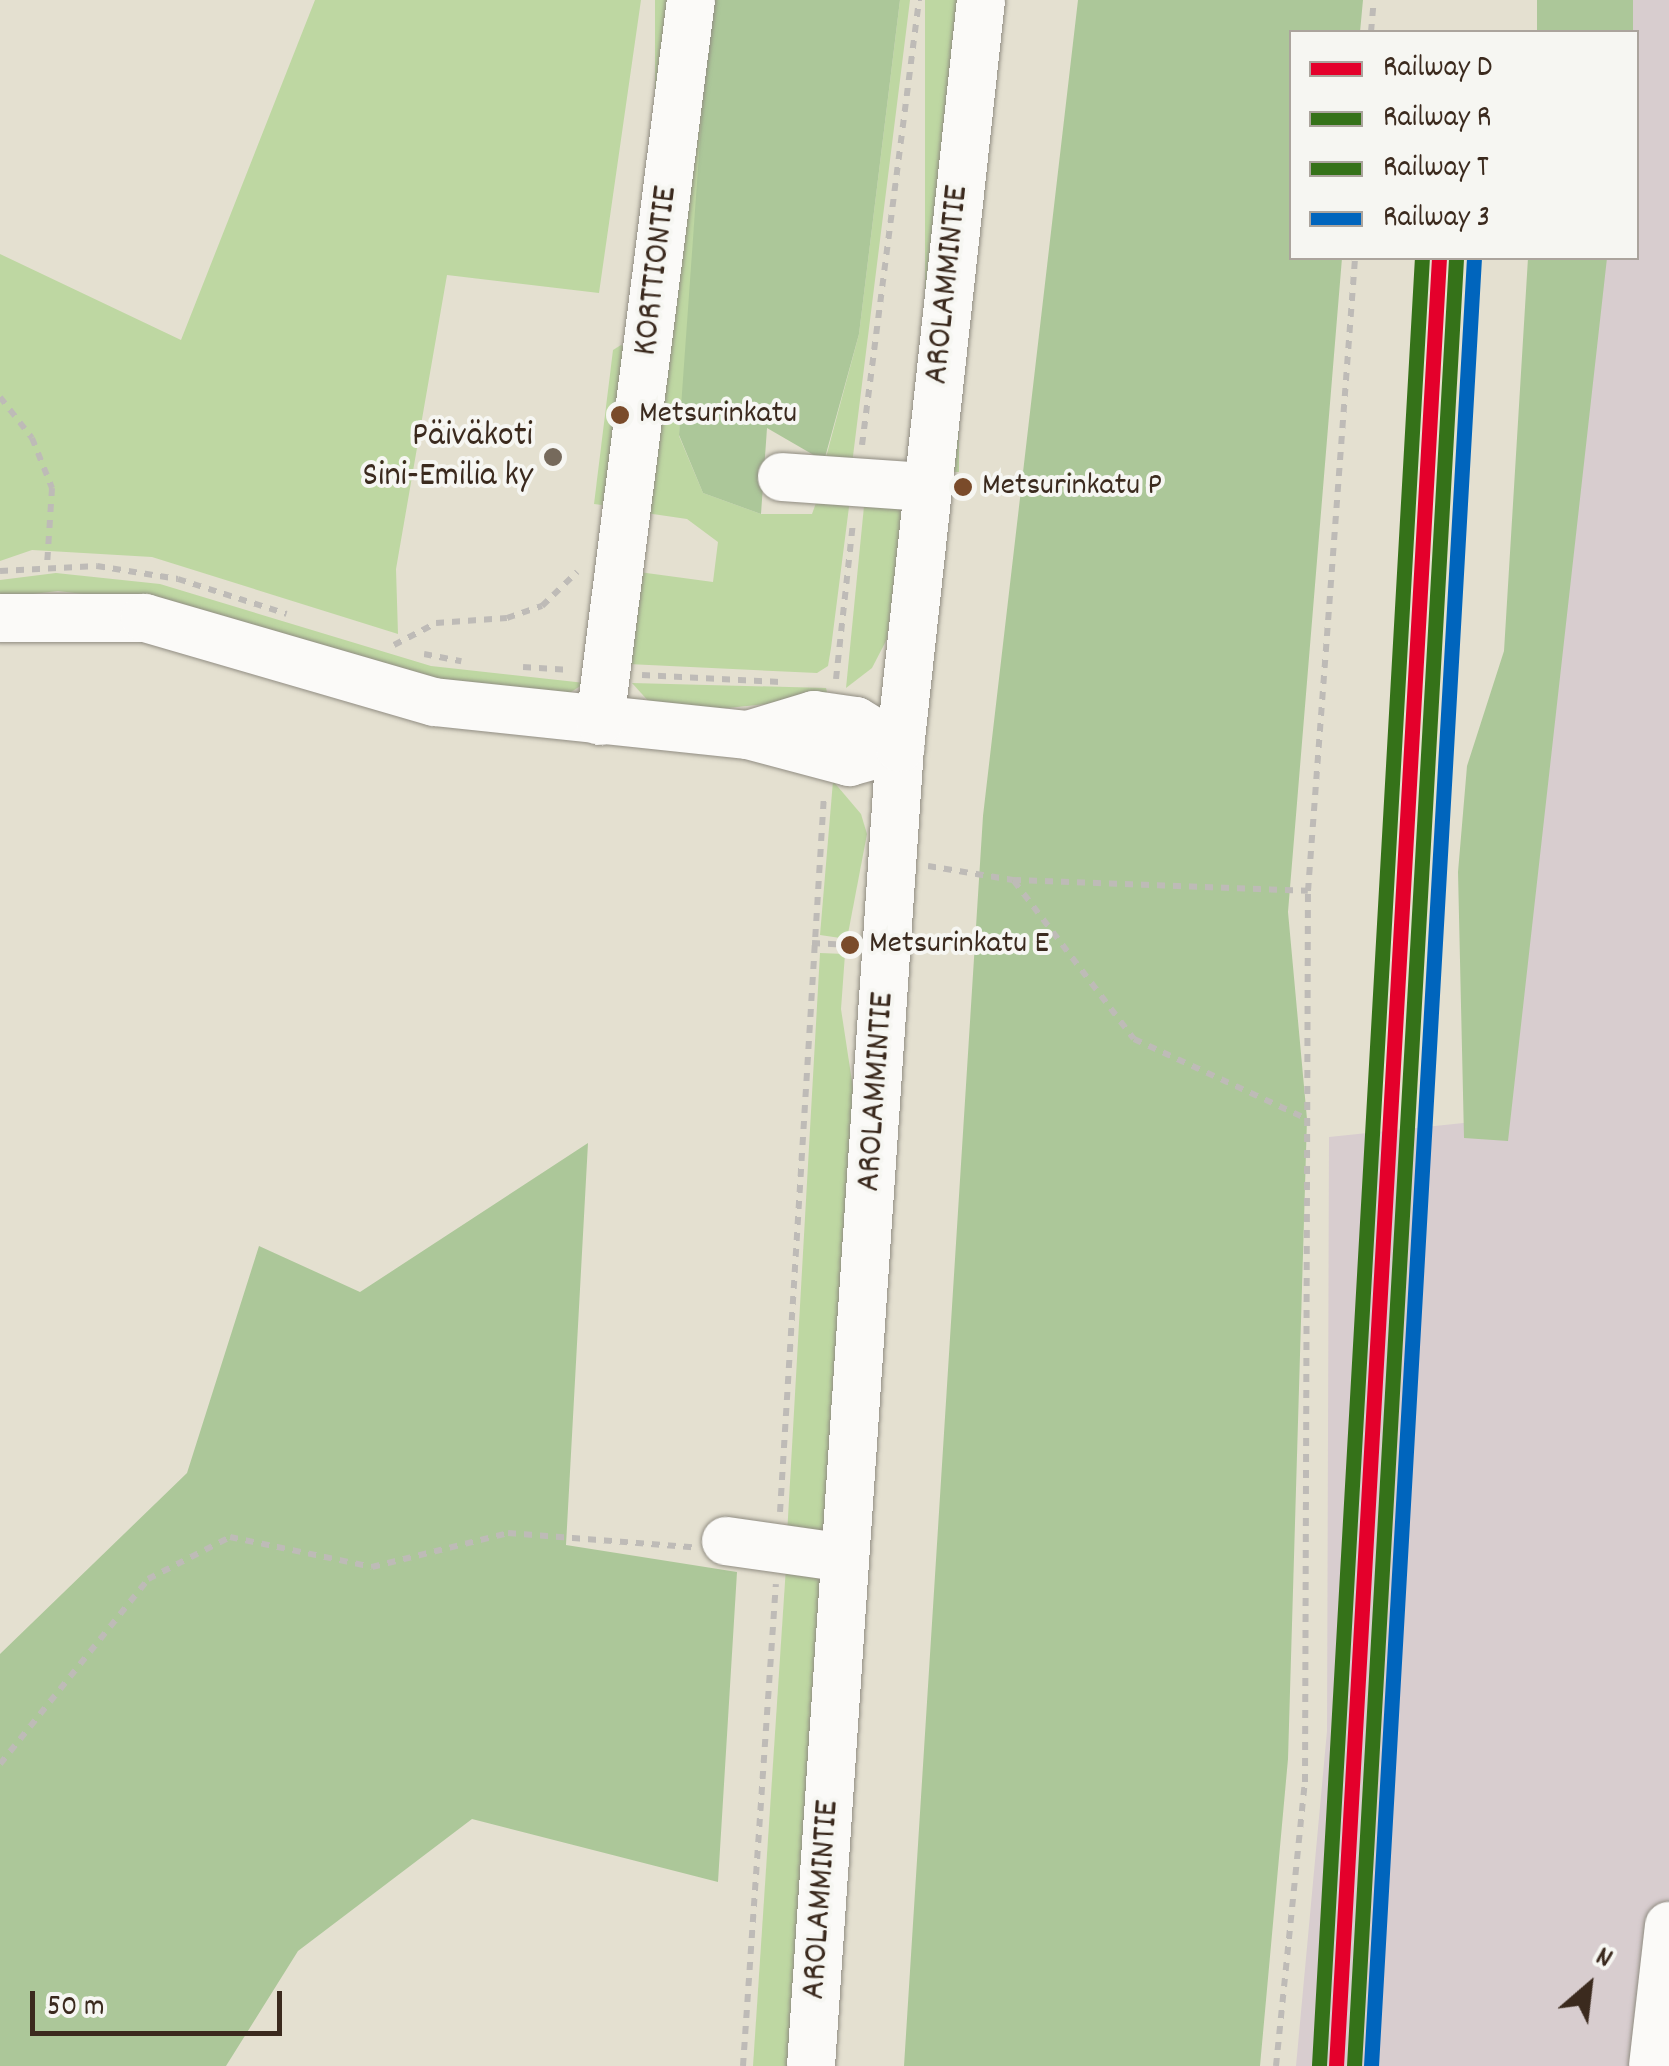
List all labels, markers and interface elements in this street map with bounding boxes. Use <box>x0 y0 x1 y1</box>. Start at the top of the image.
legend <box>1289 30 1639 260</box>
text: Railway D <box>1383 48 1492 91</box>
text: Railway R <box>1383 98 1491 141</box>
text: Railway T <box>1383 148 1489 191</box>
street label: KORTTIONTIE <box>626 184 688 358</box>
street label: AROLAMMINTIE <box>917 184 979 386</box>
text: Railway 3 <box>1383 198 1490 241</box>
place label: Metsurinkatu <box>639 396 797 434</box>
marker: Metsurinkatu <box>610 405 630 425</box>
place label: Päiväkoti Sini-Emilia ky <box>363 416 533 498</box>
marker: Päiväkoti Sini-Emilia ky <box>542 446 564 468</box>
place label: Metsurinkatu P <box>982 468 1162 506</box>
marker: Metsurinkatu P <box>953 477 973 497</box>
place label: Metsurinkatu E <box>869 926 1049 964</box>
marker: Metsurinkatu E <box>840 935 860 955</box>
street label: AROLAMMINTIE <box>849 991 905 1193</box>
street label: AROLAMMINTIE <box>794 1799 850 2001</box>
north arrow <box>1539 1936 1639 2036</box>
text: N <box>1588 1939 1619 1980</box>
scale bar <box>35 1971 288 2033</box>
text: 50 m <box>47 1987 105 2030</box>

